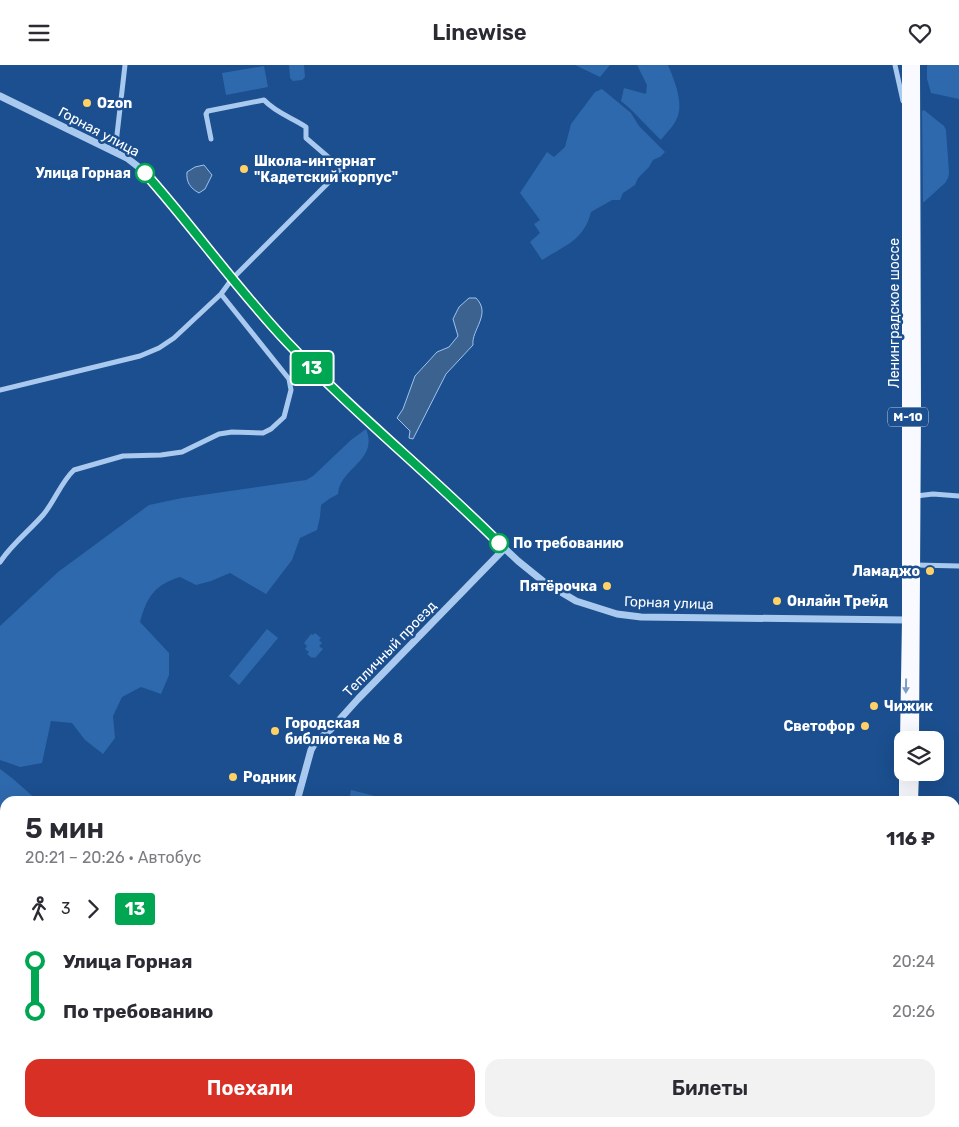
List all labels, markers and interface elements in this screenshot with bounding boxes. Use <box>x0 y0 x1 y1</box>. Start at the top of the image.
icon: menu <box>25 19 53 47</box>
text: Linewise <box>432 19 527 46</box>
icon: heart <box>906 19 934 47</box>
place label: Ozon <box>97 95 132 112</box>
marker: Ozon <box>81 97 93 109</box>
street label: Горная улица <box>55 103 143 161</box>
place label: Школа-интернат "Кадетский корпус" <box>254 153 398 186</box>
marker: Улица Горная <box>135 163 155 183</box>
marker: Школа-интернат "Кадетский корпус" <box>238 163 250 175</box>
place label: Улица Горная <box>36 165 131 182</box>
street label: Ленинградское шоссе <box>886 238 903 388</box>
line badge: 13 <box>290 352 334 384</box>
text: 13 <box>302 357 322 379</box>
road number: М-10 <box>888 407 928 427</box>
marker: По требованию <box>489 533 509 553</box>
place label: По требованию <box>513 535 624 552</box>
place label: Ламаджо <box>852 563 920 580</box>
marker: Ламаджо <box>924 565 936 577</box>
place label: Пятёрочка <box>520 578 597 595</box>
marker: Пятёрочка <box>601 580 613 592</box>
street label: Горная улица <box>624 593 714 613</box>
place label: Онлайн Трейд <box>787 593 888 610</box>
marker: Онлайн Трейд <box>771 595 783 607</box>
street label: Тепличный проезд <box>340 597 440 701</box>
one-way arrow <box>902 679 910 695</box>
place label: Чижик <box>884 698 933 715</box>
marker: Чижик <box>868 700 880 712</box>
place label: Городская библиотека № 8 <box>285 715 403 748</box>
place label: Светофор <box>783 718 855 735</box>
marker: Светофор <box>859 720 871 732</box>
marker: Городская библиотека № 8 <box>269 725 281 737</box>
map controls <box>894 731 944 781</box>
button: layers <box>894 731 944 781</box>
place label: Родник <box>243 769 297 786</box>
marker: Родник <box>227 771 239 783</box>
text: 5 мин <box>25 812 104 845</box>
text: 116 ₽ <box>886 827 935 850</box>
text: 20:21 – 20:26 · Автобус <box>25 848 201 867</box>
icon: walk <box>25 895 53 923</box>
icon: forward <box>79 895 107 923</box>
text: 13 <box>125 898 145 920</box>
text: 3 <box>61 899 71 918</box>
text: Улица Горная <box>63 950 192 973</box>
text: 20:24 <box>892 952 935 971</box>
text: По требованию <box>63 1000 213 1023</box>
text: 20:26 <box>892 1002 935 1021</box>
button: Поехали <box>25 1059 475 1117</box>
button: Билеты <box>485 1059 935 1117</box>

